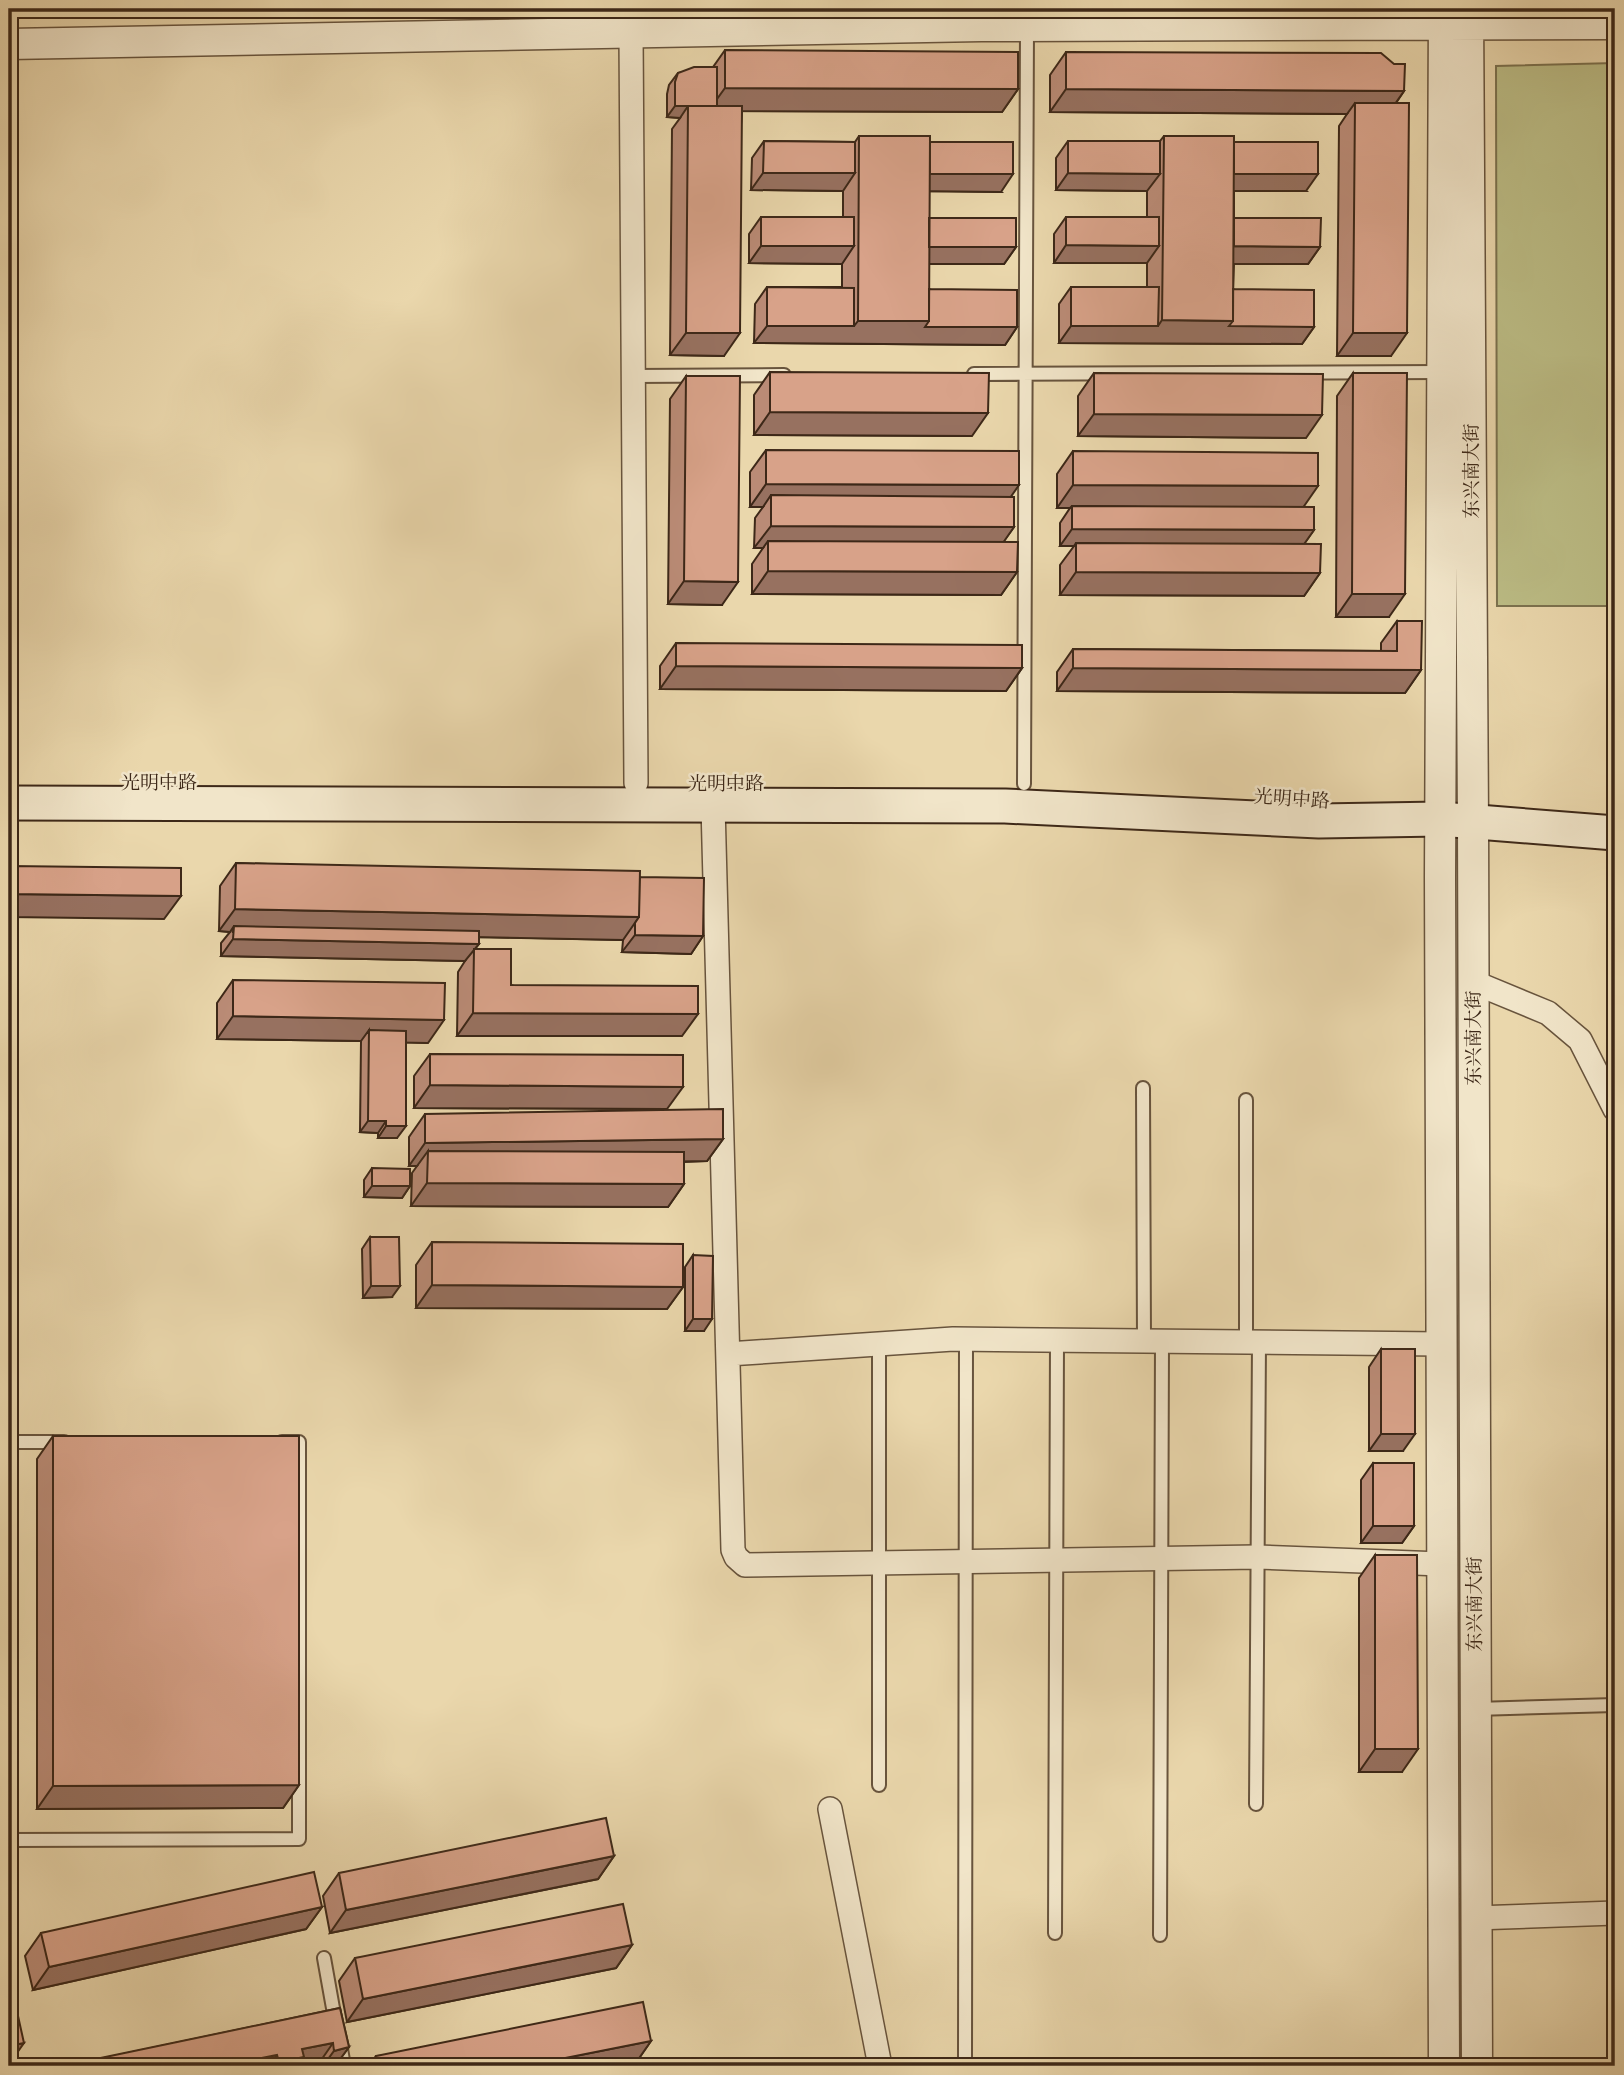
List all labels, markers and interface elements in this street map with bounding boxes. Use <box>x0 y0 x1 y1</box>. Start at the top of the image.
street label: 东兴南大街 <box>1460 423 1486 519</box>
street label: 光明中路 <box>121 771 197 797</box>
street label: 光明中路 <box>688 772 764 798</box>
street label: 光明中路 <box>1253 784 1331 816</box>
street label: 东兴南大街 <box>1462 990 1488 1086</box>
street label: 东兴南大街 <box>1463 1556 1489 1652</box>

